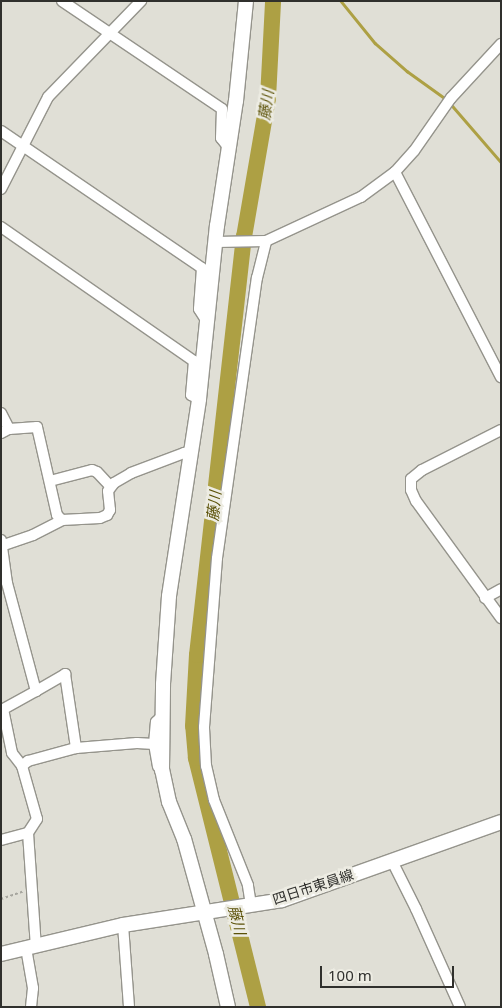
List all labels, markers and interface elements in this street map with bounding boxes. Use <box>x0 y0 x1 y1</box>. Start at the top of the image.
water label: 藤川 <box>255 89 277 121</box>
water label: 藤川 <box>203 490 225 522</box>
street label: 四日市東員線 <box>270 866 356 908</box>
water label: 藤川 <box>225 903 249 937</box>
scale bar <box>322 956 456 988</box>
text: 100 m <box>328 965 372 985</box>

